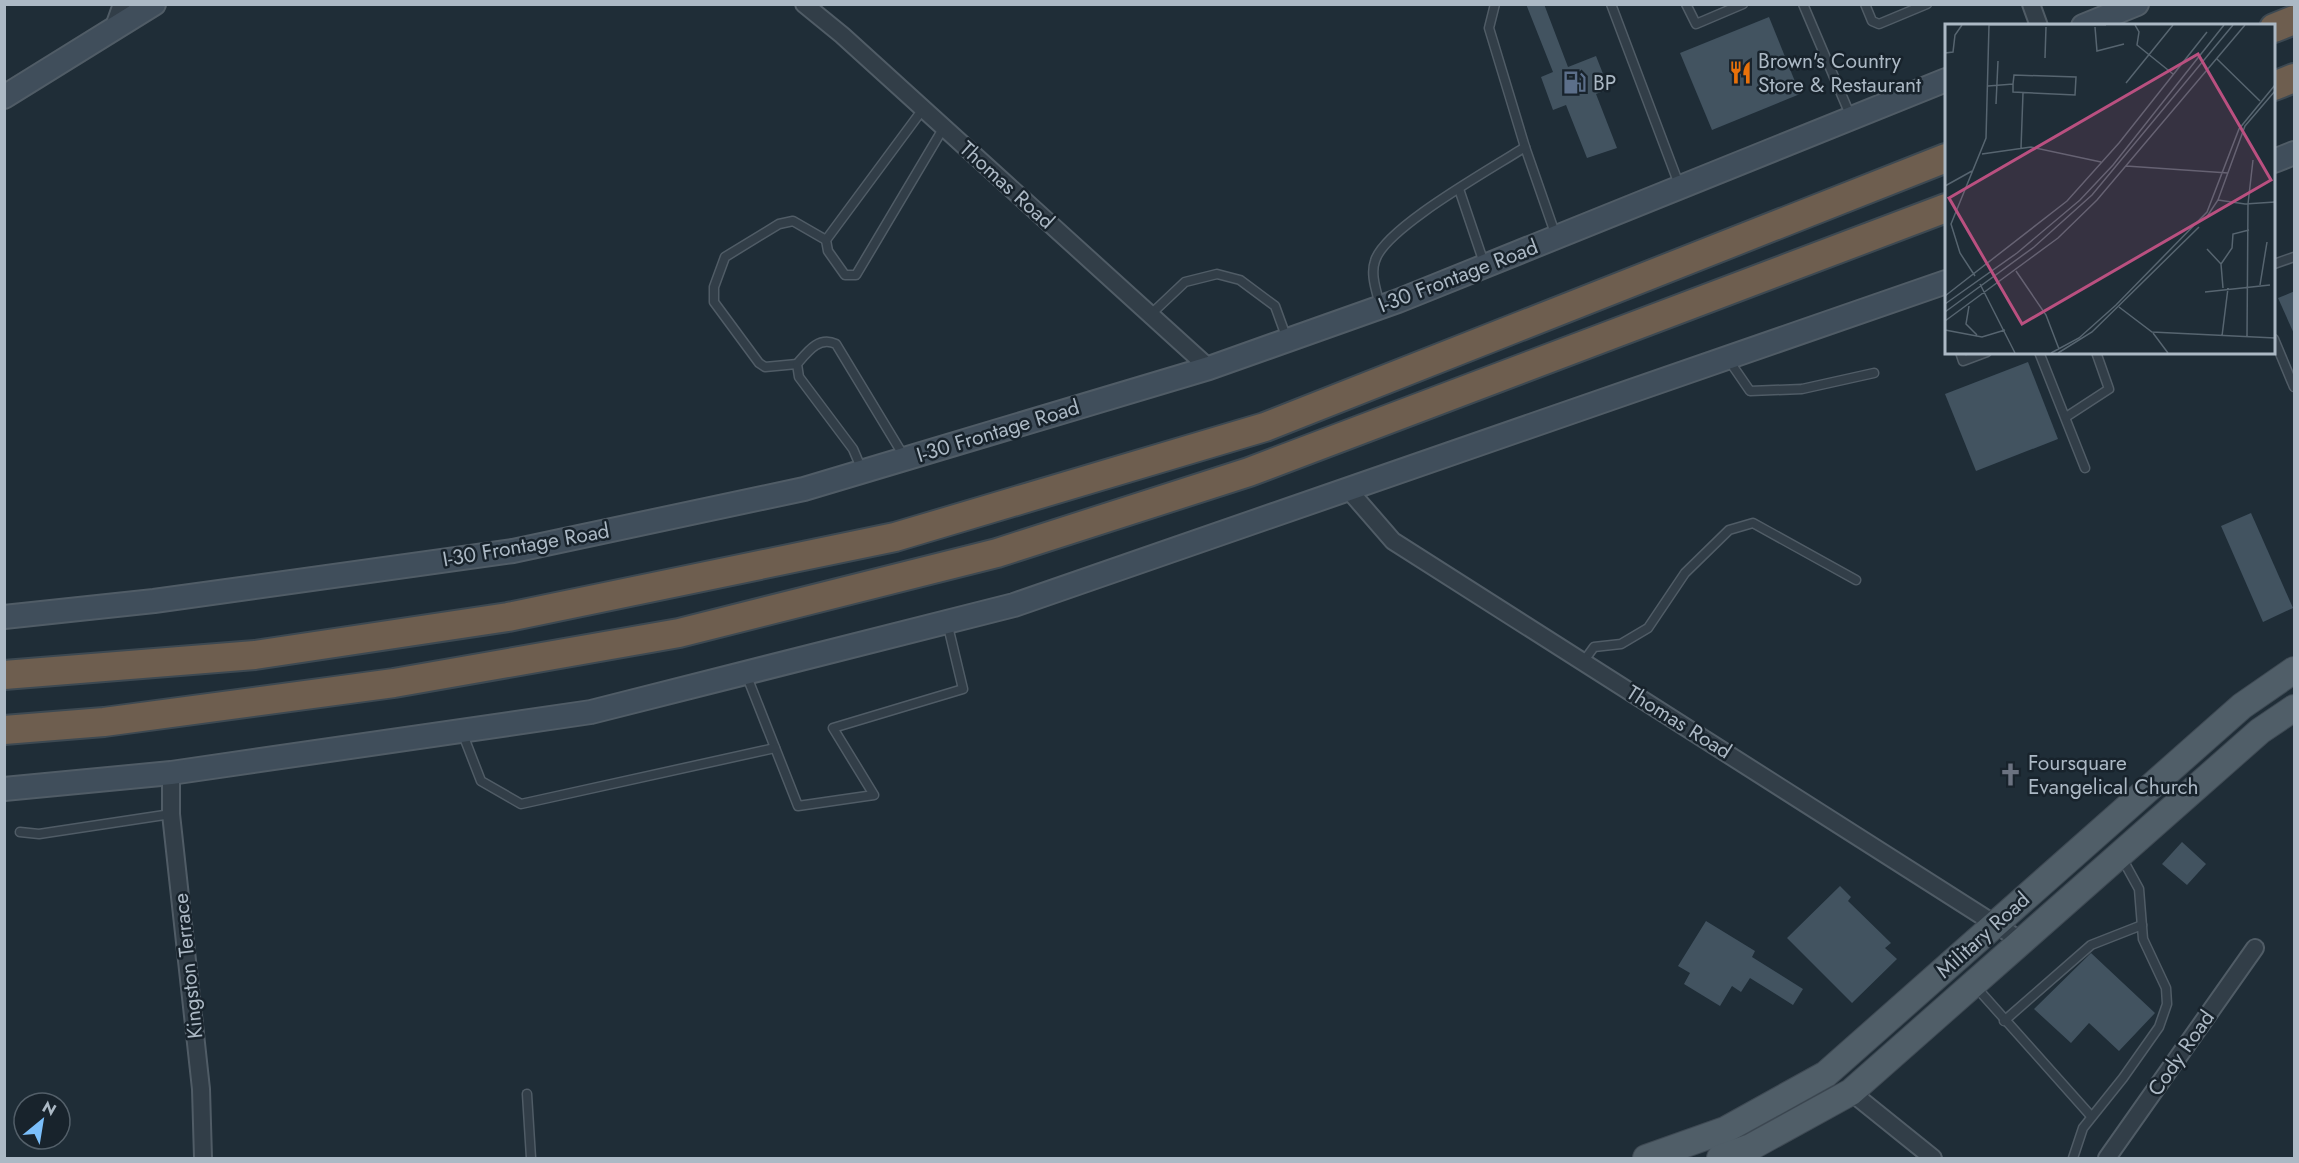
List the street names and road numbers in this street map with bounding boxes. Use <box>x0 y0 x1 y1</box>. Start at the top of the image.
street label: Thomas Road <box>953 134 1061 236</box>
street label: I-30 Frontage Road <box>1374 232 1542 320</box>
street label: I-30 Frontage Road <box>913 392 1083 470</box>
street label: I-30 Frontage Road <box>440 516 612 574</box>
street label: Thomas Road <box>1621 678 1737 766</box>
street label: Military Road <box>1930 885 2036 985</box>
street label: Kingston Terrace <box>165 891 211 1040</box>
street label: Cody Road <box>2140 1004 2222 1102</box>

